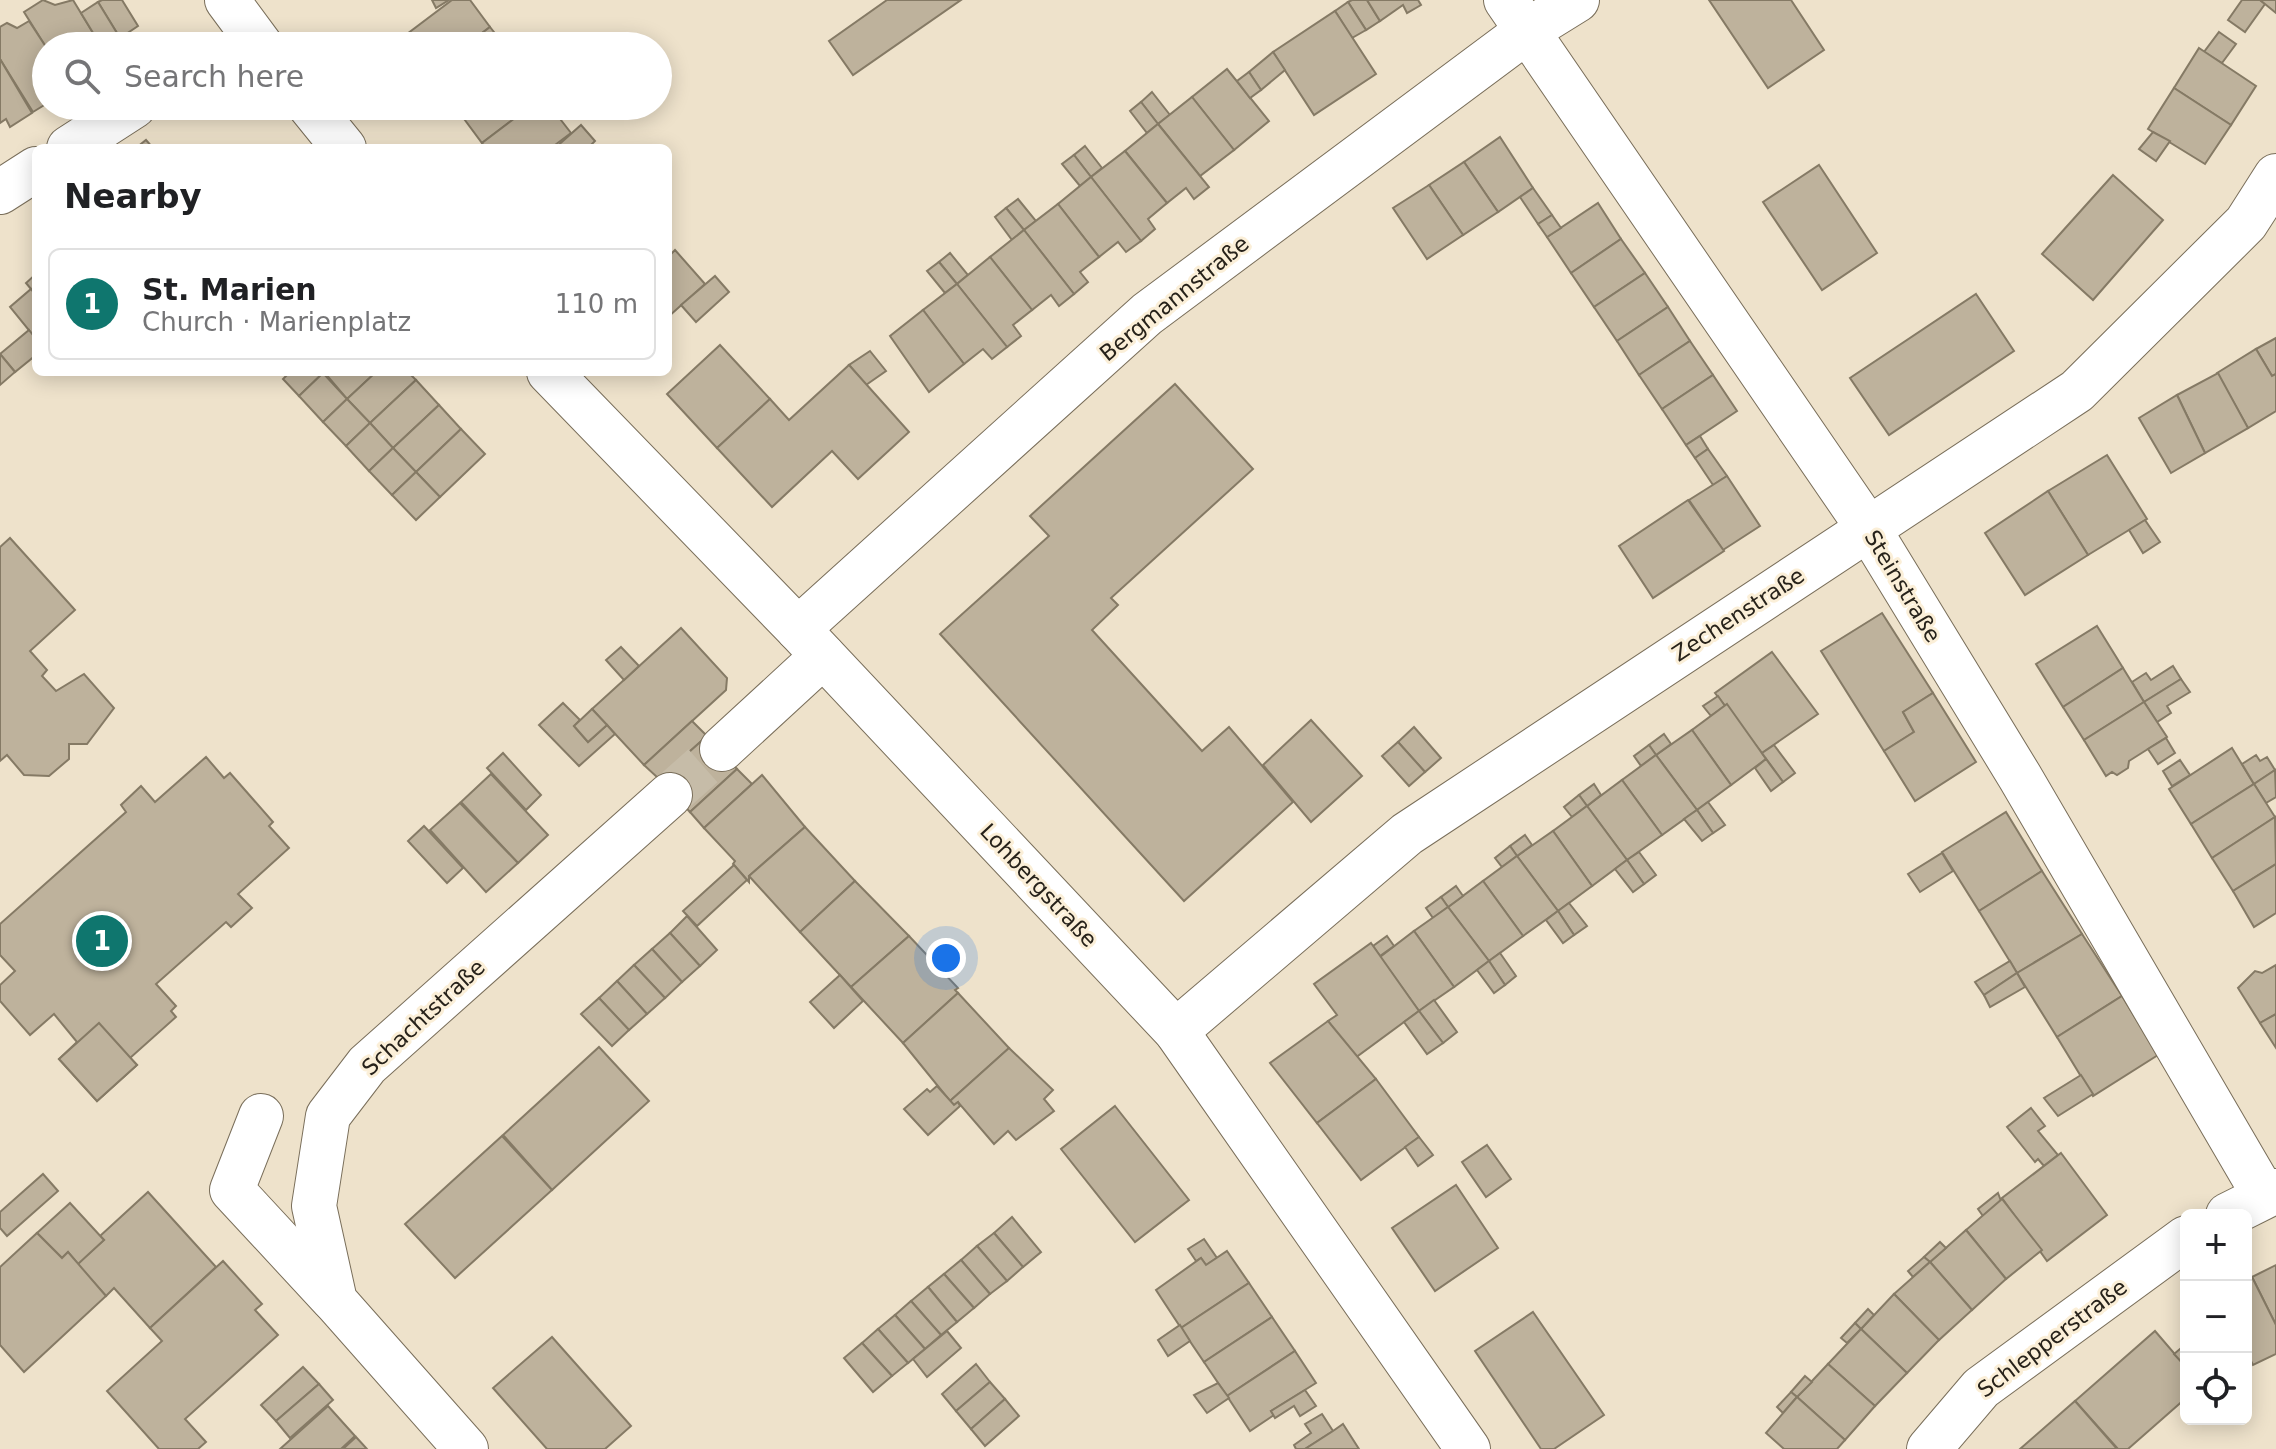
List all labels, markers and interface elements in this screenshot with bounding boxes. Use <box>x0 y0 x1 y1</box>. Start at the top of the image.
search box <box>32 32 672 120</box>
icon: search <box>60 54 104 98</box>
text: Search here <box>124 59 304 94</box>
text: Nearby <box>64 176 202 216</box>
street label: Bergmannstraße <box>1095 231 1254 366</box>
text: St. Marien <box>142 272 317 307</box>
text: 1 <box>83 289 101 319</box>
text: 110 m <box>555 289 638 319</box>
text: Church · Marienplatz <box>142 307 411 337</box>
street label: Steinstraße <box>1859 526 1946 647</box>
street label: Zechenstraße <box>1668 563 1809 666</box>
street label: Lohbergstraße <box>975 819 1102 952</box>
pin: 1 <box>76 911 128 971</box>
your location <box>926 938 966 978</box>
street label: Schachtstraße <box>357 954 490 1080</box>
map controls <box>2180 1209 2252 1425</box>
button: + <box>2180 1209 2252 1281</box>
street label: Schlepperstraße <box>1973 1274 2132 1403</box>
button: − <box>2180 1281 2252 1353</box>
button: locate <box>2180 1353 2252 1425</box>

